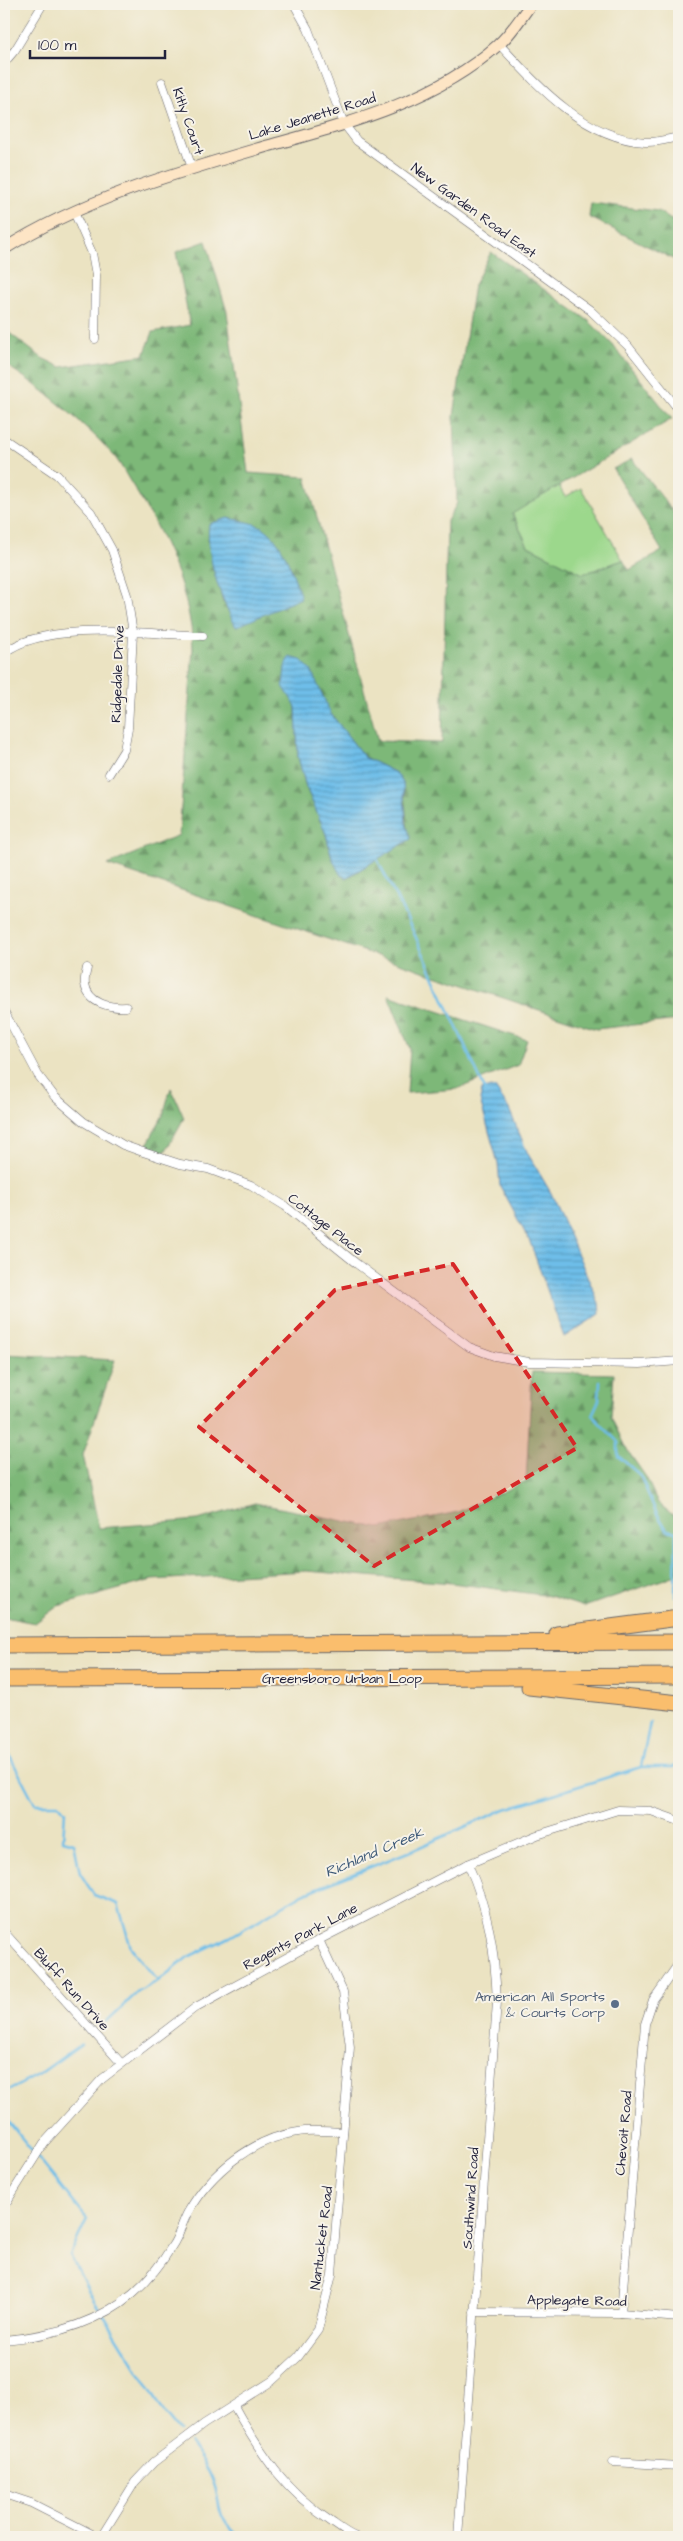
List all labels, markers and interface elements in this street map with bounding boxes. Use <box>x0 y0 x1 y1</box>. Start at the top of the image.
scale bar <box>30 28 165 60</box>
text: 100 m <box>38 35 77 56</box>
street label: Kitly Court <box>167 85 209 158</box>
street label: Lake Jeanette Road <box>246 88 378 146</box>
street label: New Garden Road East <box>406 158 541 263</box>
street label: Ridgedale Drive <box>106 625 130 723</box>
street label: Cottage Place <box>283 1189 368 1261</box>
street label: Greensboro Urban Loop <box>262 1669 422 1689</box>
water label: Richland Creek <box>322 1822 428 1883</box>
street label: Regents Park Lane <box>240 1898 362 1976</box>
street label: Bluff Run Drive <box>29 1944 114 2036</box>
place label: American All Sports & Courts Corp <box>475 1987 605 2023</box>
marker: American All Sports & Courts Corp <box>609 1998 621 2010</box>
street label: Chevoit Road <box>610 2090 638 2176</box>
street label: Southwind Road <box>457 2147 485 2250</box>
street label: Nantucket Road <box>306 2185 338 2291</box>
street label: Applegate Road <box>527 2290 627 2312</box>

